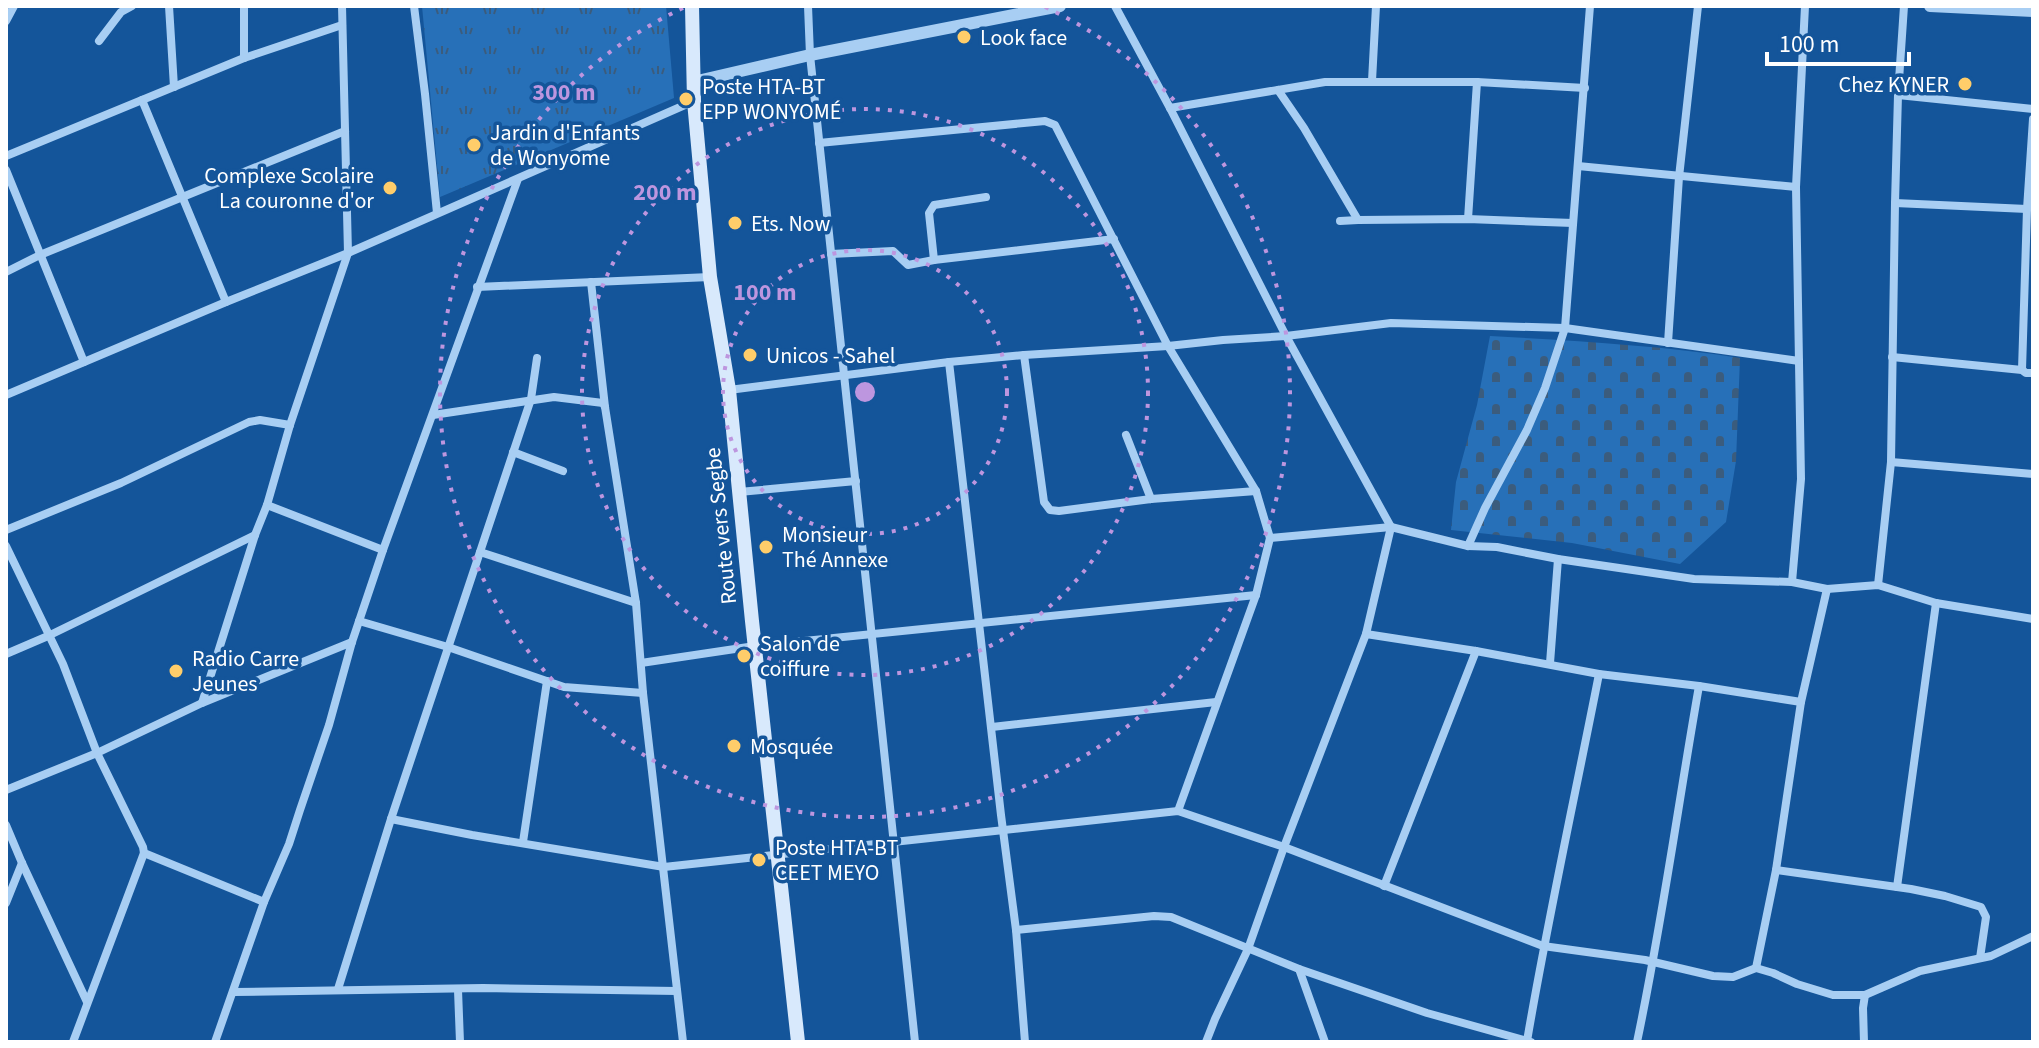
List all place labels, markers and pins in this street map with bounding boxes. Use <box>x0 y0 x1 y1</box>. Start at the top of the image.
place label: Look face <box>980 22 1067 54</box>
marker: Look face <box>955 28 973 46</box>
place label: Chez KYNER <box>1839 69 1949 101</box>
place label: Poste HTA-BT EPP WONYOMÉ <box>702 71 841 128</box>
marker: Chez KYNER <box>1956 75 1974 93</box>
marker: Poste HTA-BT EPP WONYOMÉ <box>677 90 695 108</box>
place label: Jardin d'Enfants de Wonyome <box>490 117 640 174</box>
marker: Jardin d'Enfants de Wonyome <box>465 136 483 154</box>
place label: Complexe Scolaire La couronne d'or <box>204 160 374 217</box>
marker: Complexe Scolaire La couronne d'or <box>381 179 399 197</box>
place label: Ets. Now <box>751 208 830 240</box>
marker: Ets. Now <box>726 214 744 232</box>
place label: Unicos - Sahel <box>766 340 895 372</box>
marker: Unicos - Sahel <box>741 346 759 364</box>
centre of rings <box>851 378 879 406</box>
place label: Monsieur Thé Annexe <box>782 519 888 576</box>
marker: Monsieur Thé Annexe <box>757 538 775 556</box>
place label: Salon de coiffure <box>760 628 840 685</box>
place label: Radio Carre Jeunes <box>192 643 299 700</box>
marker: Salon de coiffure <box>735 647 753 665</box>
marker: Radio Carre Jeunes <box>167 662 185 680</box>
place label: Mosquée <box>750 731 833 763</box>
marker: Mosquée <box>725 737 743 755</box>
place label: Poste HTA-BT CEET MEYO <box>775 832 898 889</box>
marker: Poste HTA-BT CEET MEYO <box>750 851 768 869</box>

